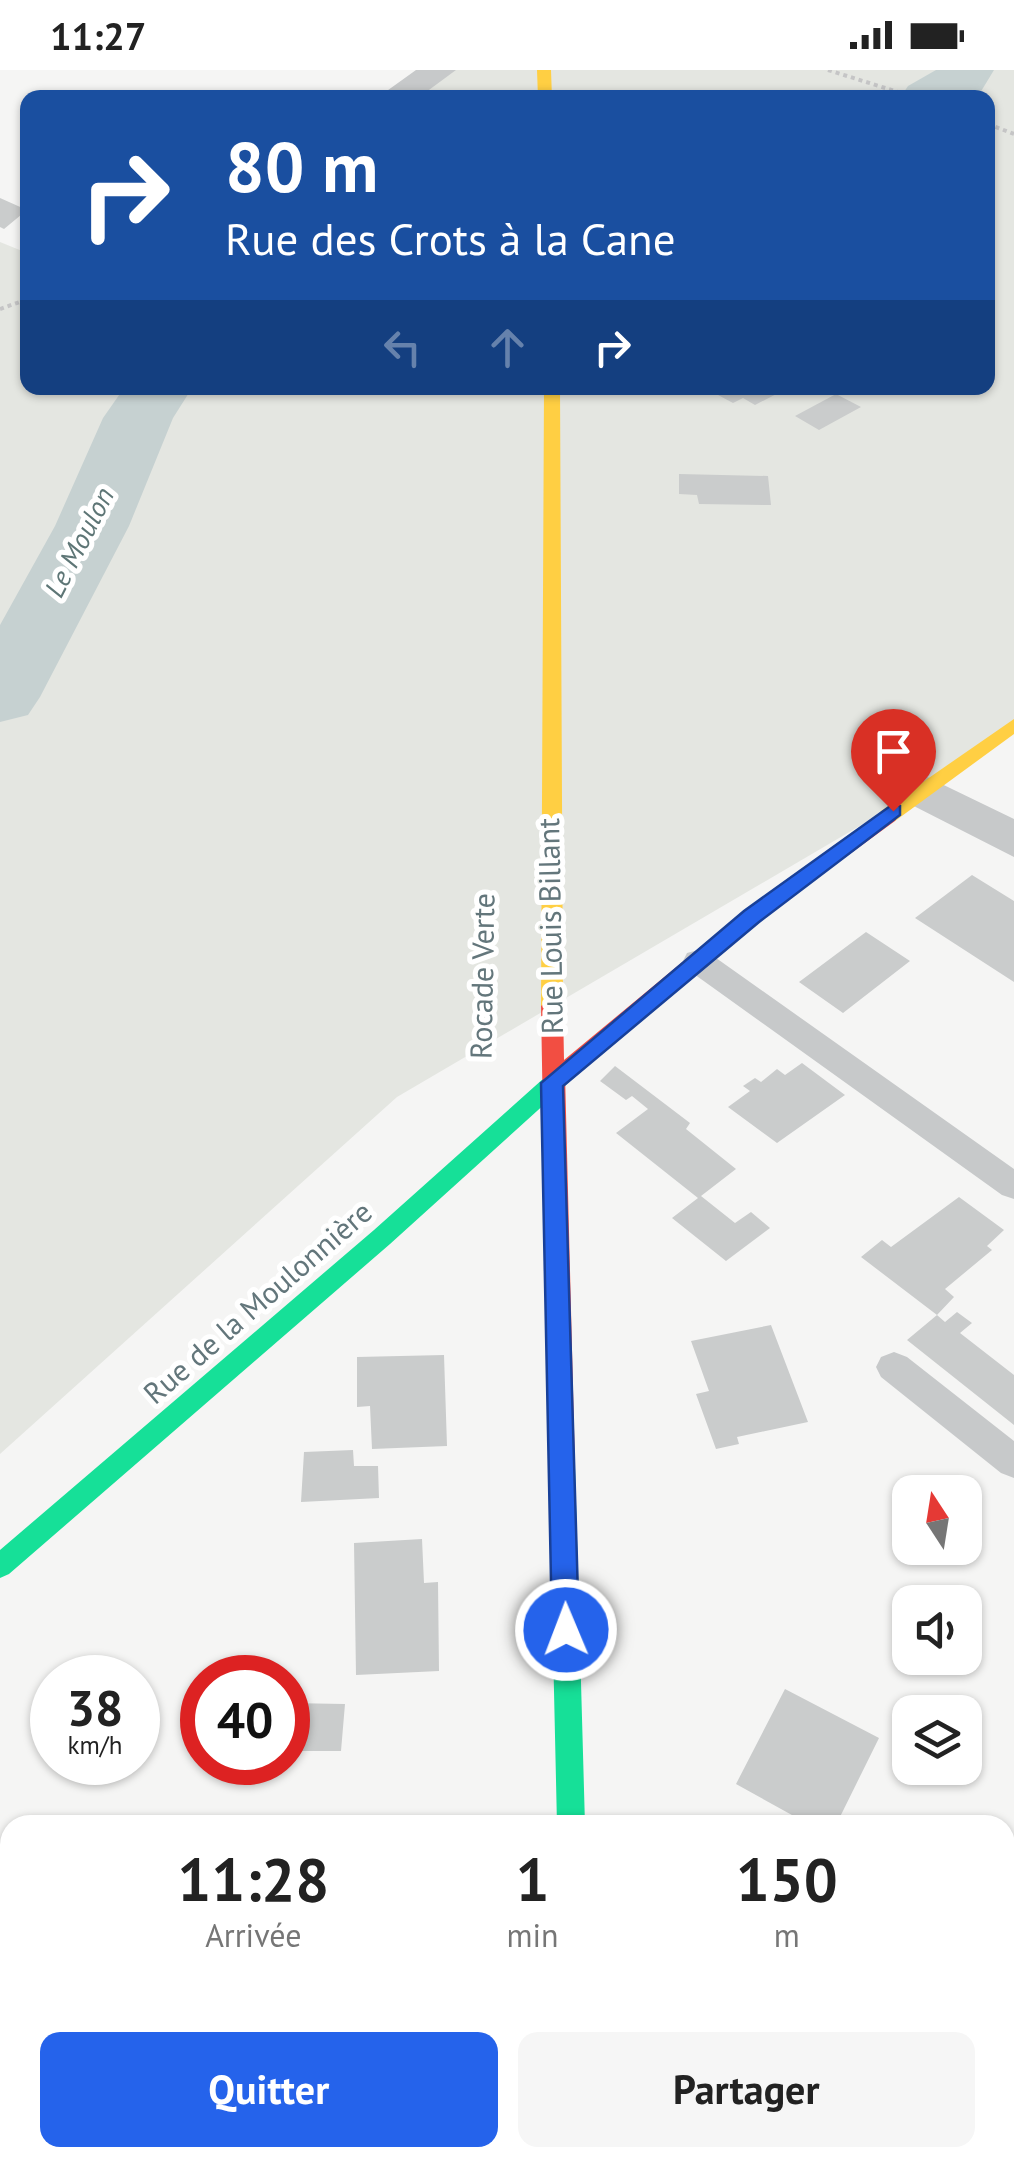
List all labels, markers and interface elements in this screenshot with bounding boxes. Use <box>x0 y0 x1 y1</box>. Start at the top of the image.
text: 11:27 <box>50 11 146 60</box>
text: 80 m <box>225 121 378 211</box>
icon: right <box>60 130 190 260</box>
text: Rue des Crots à la Cane <box>225 209 676 267</box>
icon: left <box>375 320 430 375</box>
icon: ahead <box>480 320 535 375</box>
icon: right <box>585 320 640 375</box>
water label: Le Moulon <box>35 480 122 603</box>
pin <box>851 709 936 812</box>
icon: arrive <box>866 724 921 779</box>
street label: Rue Louis Billant <box>528 818 571 1034</box>
street label: Rocade Verte <box>461 893 502 1059</box>
street label: Rue de la Moulonnière <box>135 1192 379 1412</box>
north arrow <box>892 1475 982 1565</box>
map controls <box>892 1475 982 1785</box>
position arrow <box>514 1578 618 1682</box>
button: sound <box>892 1585 982 1675</box>
speed limit sign: 40 <box>180 1655 310 1785</box>
text: 38 <box>67 1675 123 1740</box>
button: layers <box>892 1695 982 1785</box>
text: km/h <box>68 1729 122 1761</box>
text: 11:28 <box>177 1840 329 1918</box>
text: 1 <box>516 1840 550 1918</box>
text: 150 <box>736 1840 838 1918</box>
text: Arrivée <box>205 1914 301 1956</box>
text: min <box>507 1914 559 1956</box>
text: m <box>774 1914 800 1956</box>
button: Quitter <box>40 2032 498 2147</box>
button: Partager <box>518 2032 975 2147</box>

